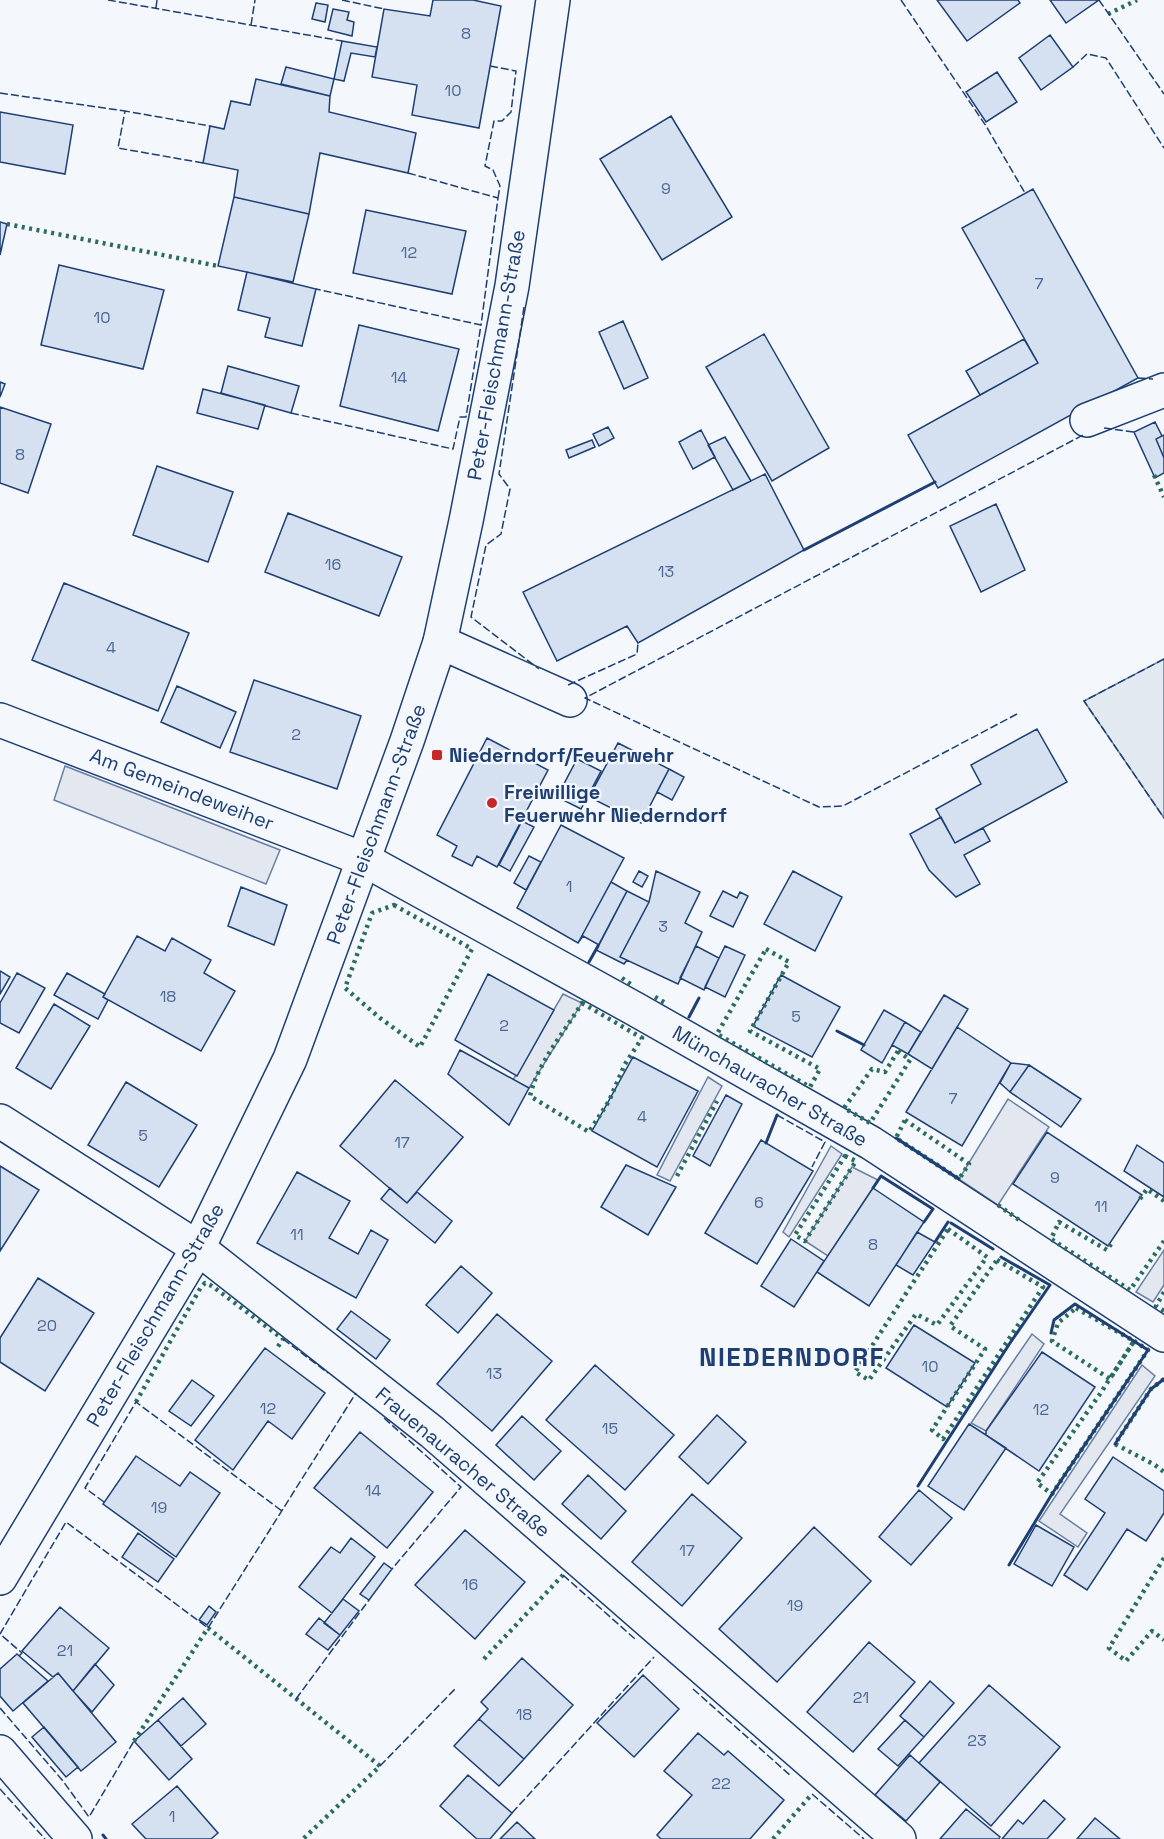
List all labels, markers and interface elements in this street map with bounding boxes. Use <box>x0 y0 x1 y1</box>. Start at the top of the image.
house number: 8 <box>461 23 471 44</box>
house number: 10 <box>445 80 461 101</box>
house number: 9 <box>661 178 671 199</box>
street label: Peter-Fleischmann-Straße <box>461 228 531 482</box>
house number: 12 <box>401 242 417 263</box>
house number: 7 <box>1034 273 1044 294</box>
house number: 10 <box>94 307 110 328</box>
house number: 14 <box>391 367 407 388</box>
house number: 8 <box>15 444 25 465</box>
house number: 16 <box>325 554 341 575</box>
house number: 13 <box>658 561 674 582</box>
house number: 4 <box>106 637 116 658</box>
street label: Peter-Fleischmann-Straße <box>320 700 432 948</box>
house number: 2 <box>291 724 301 745</box>
street label: Am Gemeindeweiher <box>86 742 278 836</box>
place label: Niederndorf/Feuerwehr <box>449 742 674 768</box>
marker: Niederndorf/Feuerwehr <box>430 748 444 762</box>
place label: Freiwillige Feuerwehr Niederndorf <box>504 779 727 828</box>
marker: Freiwillige Feuerwehr Niederndorf <box>485 796 499 810</box>
house number: 1 <box>566 876 572 897</box>
house number: 3 <box>658 916 668 937</box>
house number: 18 <box>160 986 176 1007</box>
house number: 5 <box>791 1006 801 1027</box>
house number: 2 <box>499 1015 509 1036</box>
street label: Münchauracher Straße <box>668 1019 872 1153</box>
house number: 7 <box>948 1088 958 1109</box>
house number: 4 <box>637 1106 647 1127</box>
house number: 5 <box>138 1125 148 1146</box>
house number: 17 <box>394 1132 410 1153</box>
house number: 9 <box>1050 1167 1060 1188</box>
house number: 6 <box>754 1192 764 1213</box>
house number: 11 <box>1094 1196 1108 1217</box>
street label: Peter-Fleischmann-Straße <box>80 1198 230 1432</box>
house number: 11 <box>290 1224 304 1245</box>
house number: 8 <box>868 1234 878 1255</box>
house number: 20 <box>37 1315 57 1336</box>
district label: NIEDERNDORF <box>699 1340 885 1374</box>
house number: 10 <box>922 1356 938 1377</box>
house number: 13 <box>486 1363 502 1384</box>
street label: Frauenauracher Straße <box>370 1381 556 1543</box>
house number: 12 <box>260 1398 276 1419</box>
house number: 12 <box>1033 1399 1049 1420</box>
house number: 15 <box>602 1418 618 1439</box>
house number: 14 <box>365 1480 381 1501</box>
house number: 19 <box>151 1497 167 1518</box>
house number: 17 <box>679 1540 695 1561</box>
house number: 16 <box>462 1574 478 1595</box>
house number: 19 <box>787 1595 803 1616</box>
house number: 21 <box>57 1640 73 1661</box>
house number: 21 <box>853 1687 869 1708</box>
house number: 18 <box>516 1704 532 1725</box>
house number: 23 <box>967 1730 987 1751</box>
house number: 22 <box>711 1773 731 1794</box>
house number: 1 <box>169 1806 175 1827</box>

